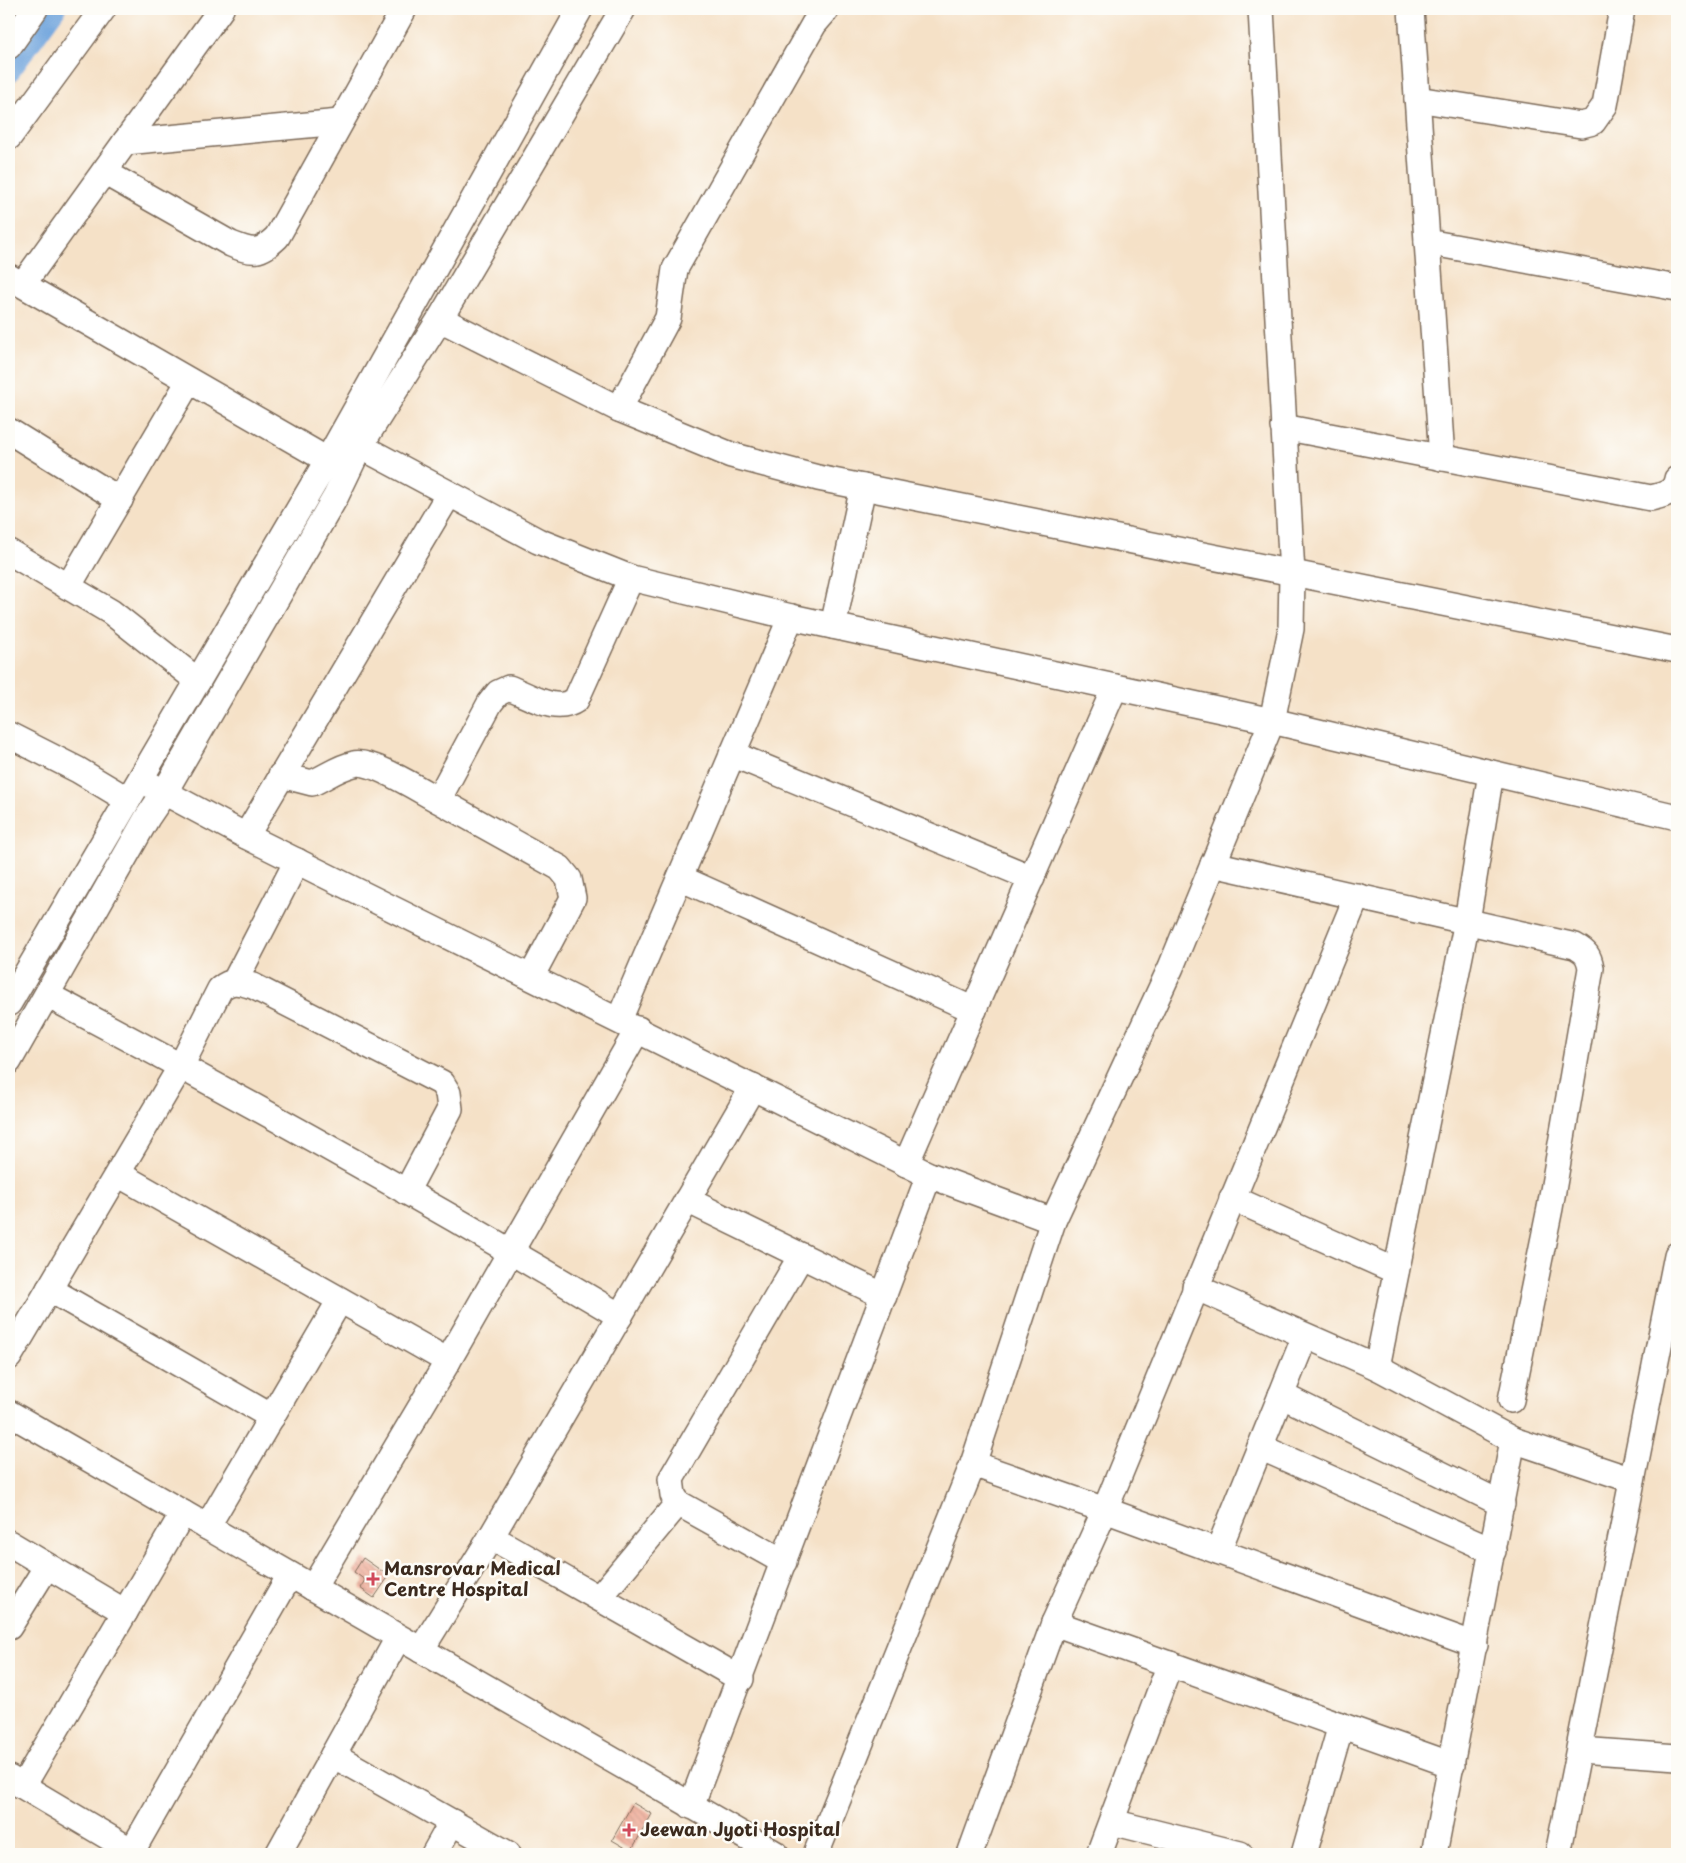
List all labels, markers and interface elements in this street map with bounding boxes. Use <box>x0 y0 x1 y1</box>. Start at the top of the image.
place label: Mansrovar Medical Centre Hospital <box>384 1554 561 1602</box>
marker: Mansrovar Medical Centre Hospital <box>366 1572 380 1586</box>
place label: Jeewan Jyoti Hospital <box>640 1815 840 1842</box>
marker: Jeewan Jyoti Hospital <box>622 1823 636 1837</box>

